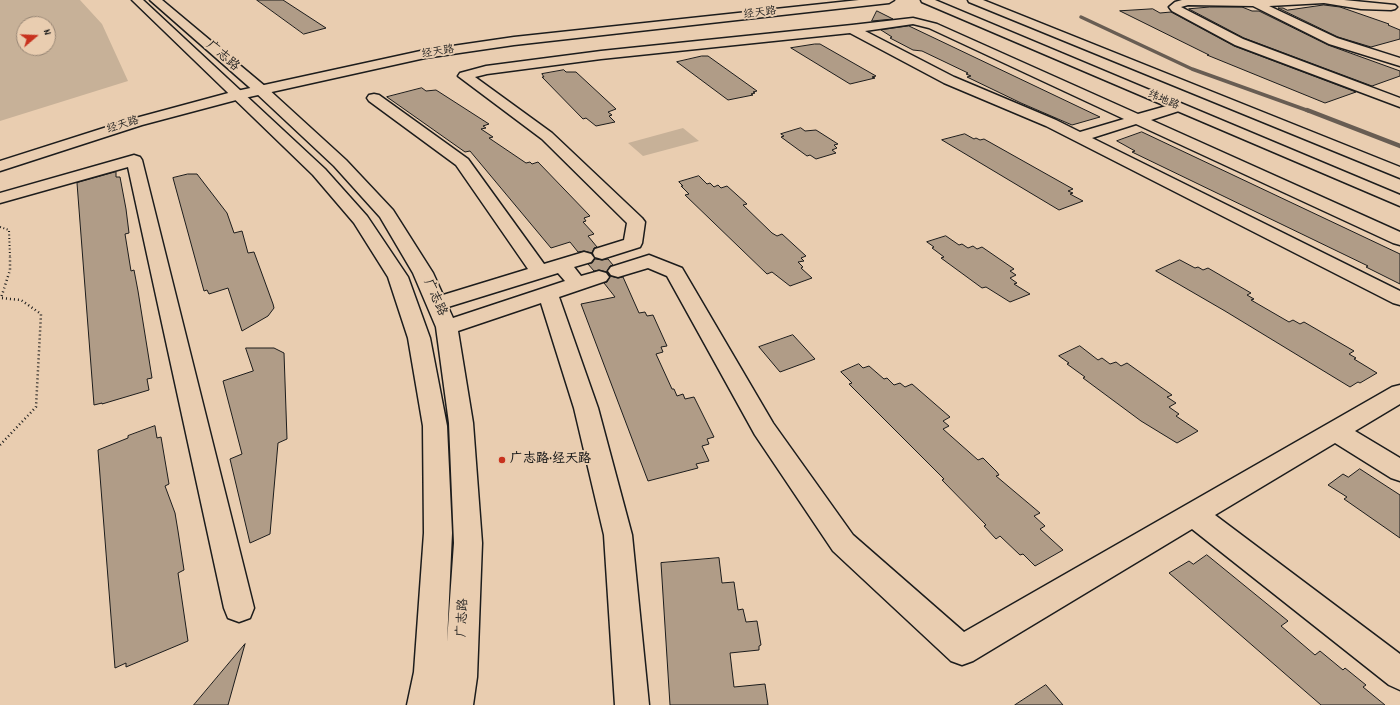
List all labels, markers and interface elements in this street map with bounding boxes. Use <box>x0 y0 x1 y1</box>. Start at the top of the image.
street label: 经天路 <box>743 5 777 23</box>
north arrow <box>16 16 56 56</box>
text: N <box>38 27 55 38</box>
street label: 广志路 <box>202 38 242 76</box>
street label: 经天路 <box>421 44 455 62</box>
street label: 纬地路 <box>1145 88 1181 114</box>
street label: 经天路 <box>105 115 141 137</box>
street label: 广志路 <box>419 277 449 319</box>
place label: 广志路·经天路 <box>510 452 591 468</box>
marker: 广志路·经天路 <box>497 455 507 465</box>
street label: 广志路 <box>455 598 473 638</box>

